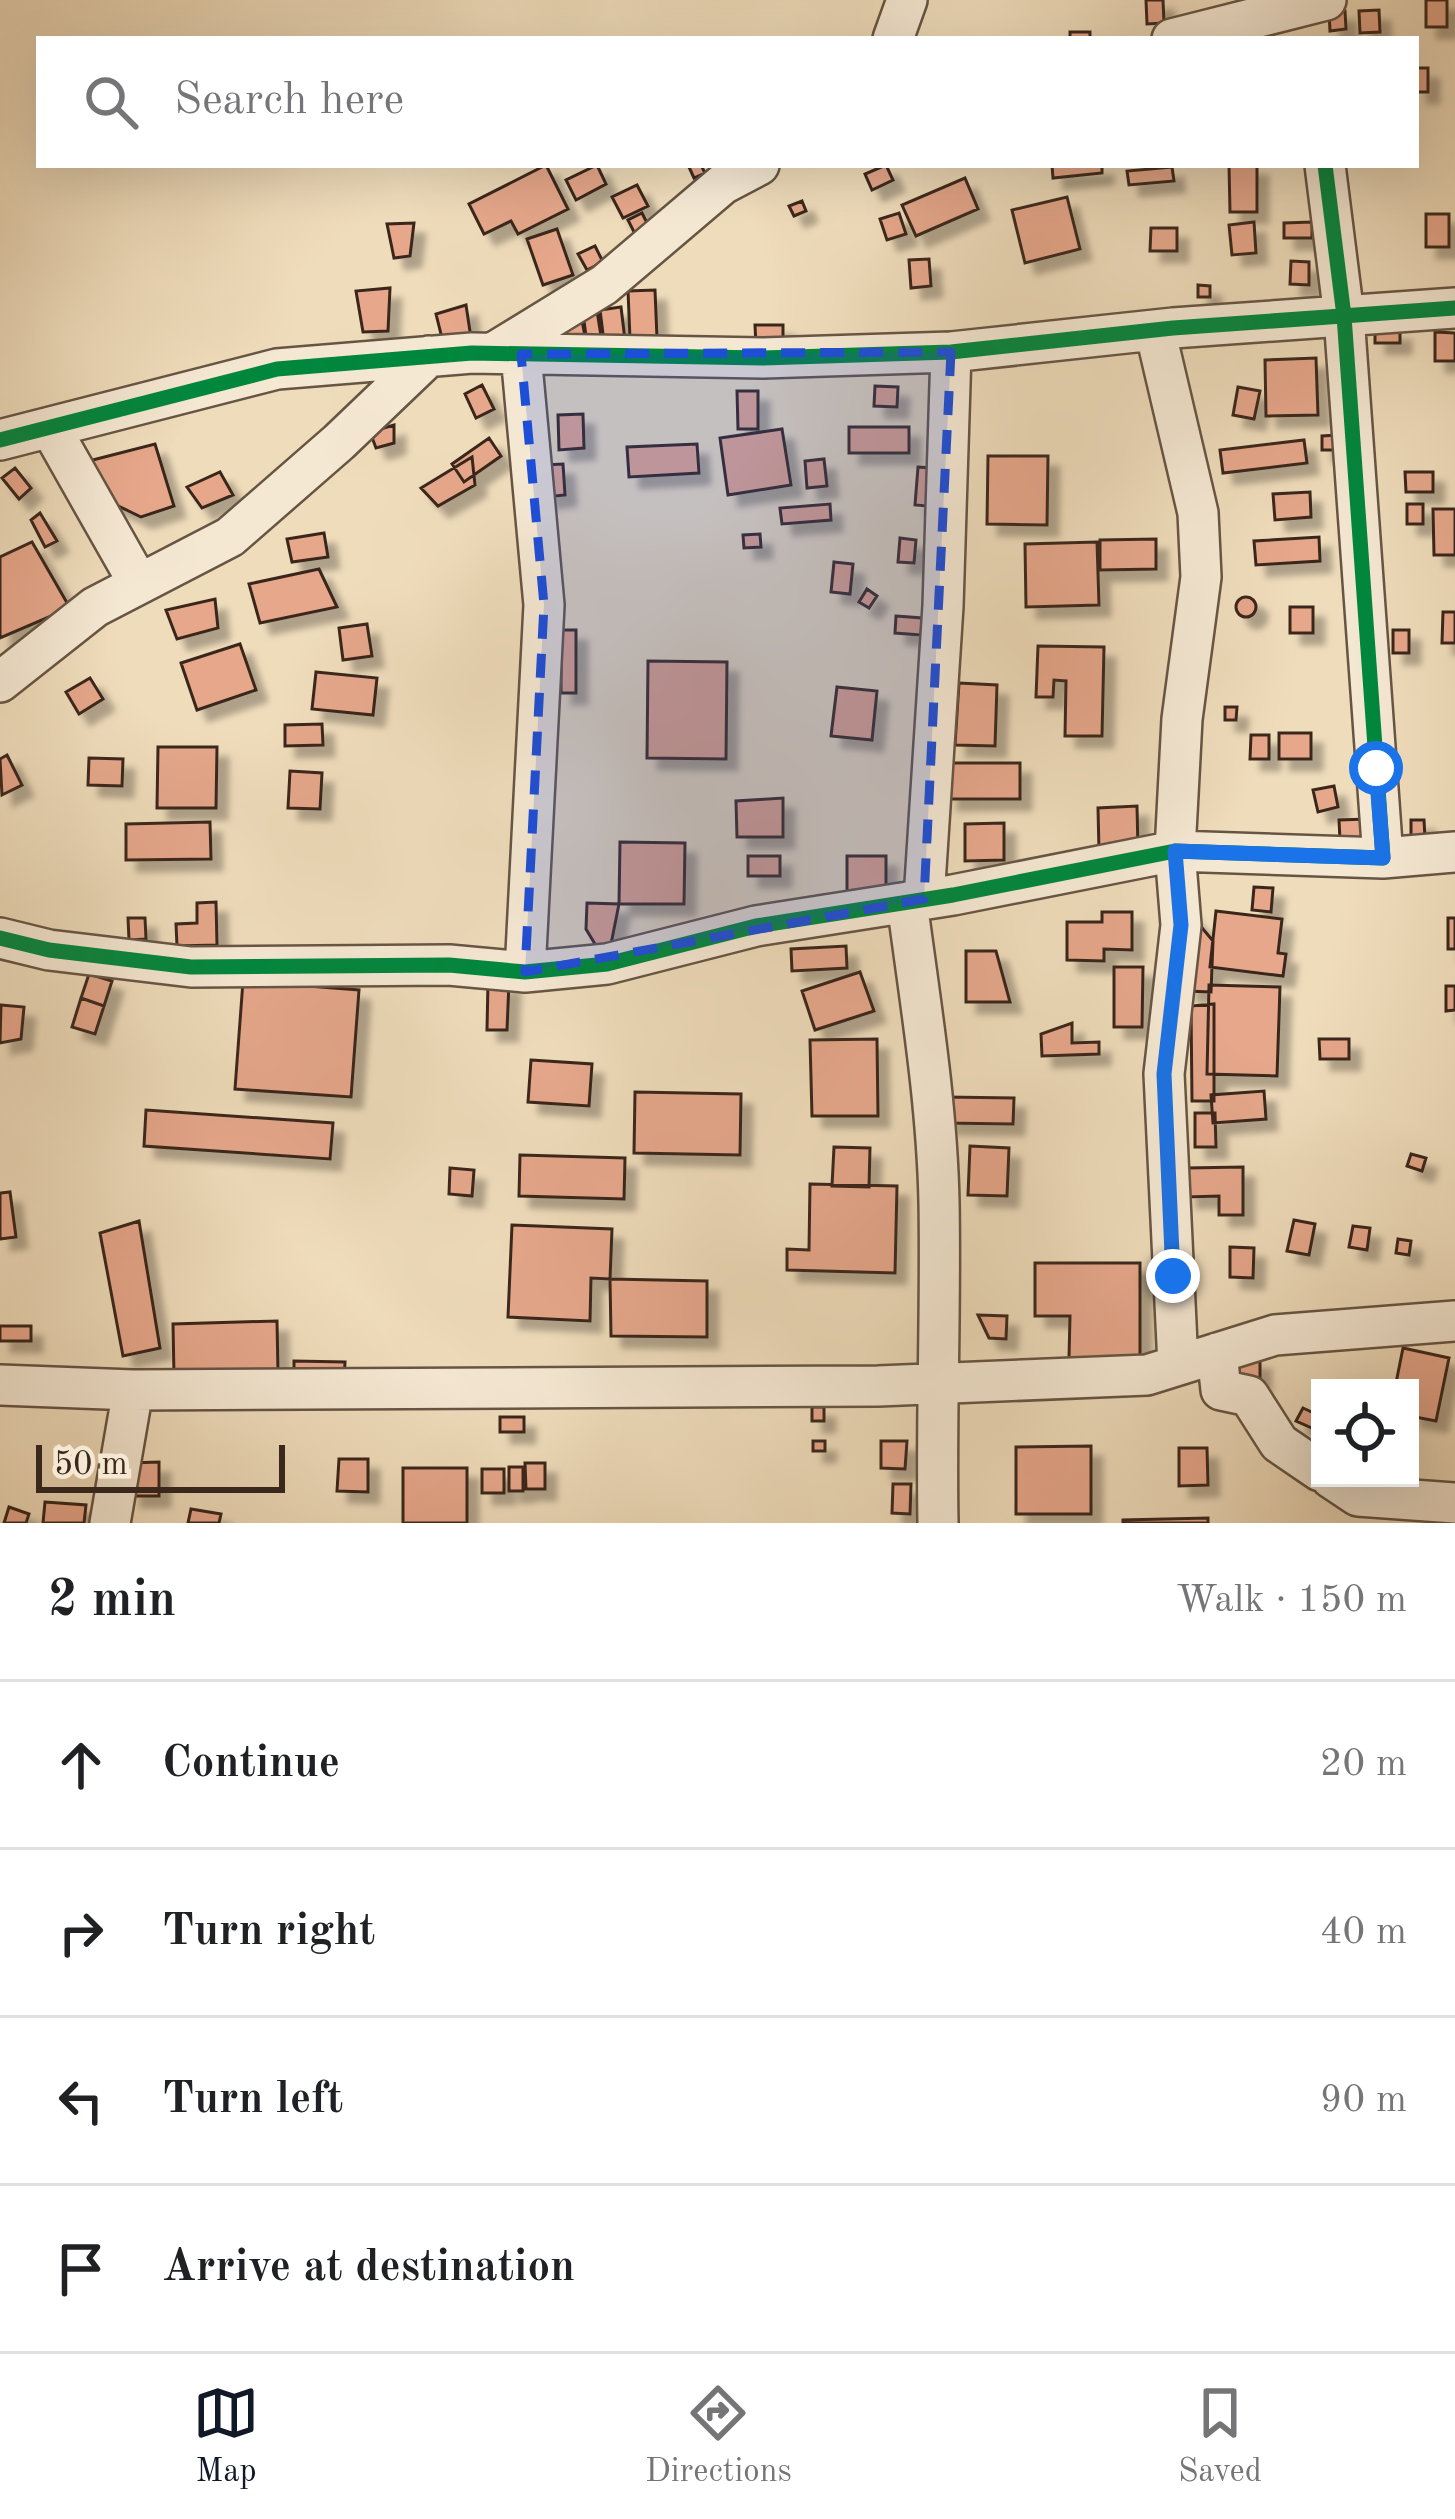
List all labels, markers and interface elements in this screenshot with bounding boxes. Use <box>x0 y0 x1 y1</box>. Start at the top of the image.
search box <box>36 36 1419 168</box>
icon: search <box>78 69 144 135</box>
text: Search here <box>174 79 404 124</box>
route start <box>1349 741 1403 795</box>
route end <box>1146 1249 1200 1303</box>
map controls <box>1311 1379 1419 1487</box>
button: locate <box>1311 1379 1419 1487</box>
scale bar <box>36 1439 285 1492</box>
text: 50 m <box>54 1449 128 1482</box>
text: 2 min <box>48 1576 176 1627</box>
text: Walk · 150 m <box>1176 1581 1407 1620</box>
icon: ahead <box>48 1732 114 1798</box>
text: Continue <box>162 1742 340 1787</box>
text: 20 m <box>1320 1745 1407 1784</box>
icon: right <box>48 1900 114 1966</box>
text: Turn right <box>162 1910 375 1955</box>
text: 40 m <box>1320 1913 1407 1952</box>
icon: left <box>48 2068 114 2134</box>
text: Turn left <box>162 2078 343 2123</box>
text: 90 m <box>1320 2081 1407 2120</box>
icon: arrive <box>48 2236 114 2302</box>
text: Arrive at destination <box>162 2246 575 2291</box>
tab: Map <box>193 2380 259 2493</box>
tab: Directions <box>645 2380 792 2493</box>
tab: Saved <box>1178 2380 1262 2493</box>

